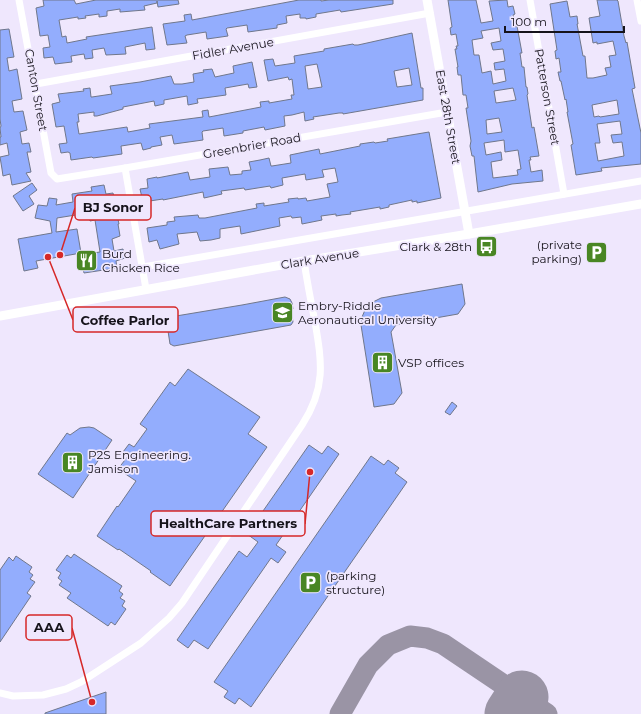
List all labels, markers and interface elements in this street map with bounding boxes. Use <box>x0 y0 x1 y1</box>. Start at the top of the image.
scale bar <box>505 8 624 34</box>
text: 100 m <box>511 14 547 29</box>
street label: Fidler Avenue <box>191 34 275 63</box>
street label: Patterson Street <box>532 47 563 147</box>
street label: Canton Street <box>22 48 51 132</box>
street label: East 28th Street <box>433 68 464 165</box>
street label: Greenbrier Road <box>202 130 302 162</box>
callout: BJ Sonor <box>75 195 151 220</box>
text: BJ Sonor <box>83 199 144 215</box>
bus stop icon: Clark & 28th <box>474 234 500 260</box>
place label: (private parking) <box>531 237 582 266</box>
place label: Clark & 28th <box>400 239 472 254</box>
parking icon: (private parking) <box>584 239 610 265</box>
street label: Clark Avenue <box>280 245 360 272</box>
place label: Burd Chicken Rice <box>102 246 180 275</box>
restaurant icon: Burd Chicken Rice <box>74 248 100 274</box>
place label: Embry-Riddle Aeronautical University <box>298 298 437 327</box>
school or university icon: Embry-Riddle Aeronautical University <box>269 300 295 326</box>
callout: Coffee Parlor <box>73 307 178 332</box>
text: Coffee Parlor <box>81 312 170 328</box>
building icon: VSP offices <box>369 350 395 376</box>
place label: VSP offices <box>398 355 464 370</box>
place label: P2S Engineering. Jamison <box>87 447 191 476</box>
building icon: P2S Engineering. Jamison <box>59 449 85 475</box>
callout: HealthCare Partners <box>151 511 305 536</box>
text: HealthCare Partners <box>159 515 297 531</box>
place label: (parking structure) <box>326 568 385 597</box>
parking icon: (parking structure) <box>298 570 324 596</box>
callout: AAA <box>26 615 72 640</box>
text: AAA <box>33 619 65 635</box>

